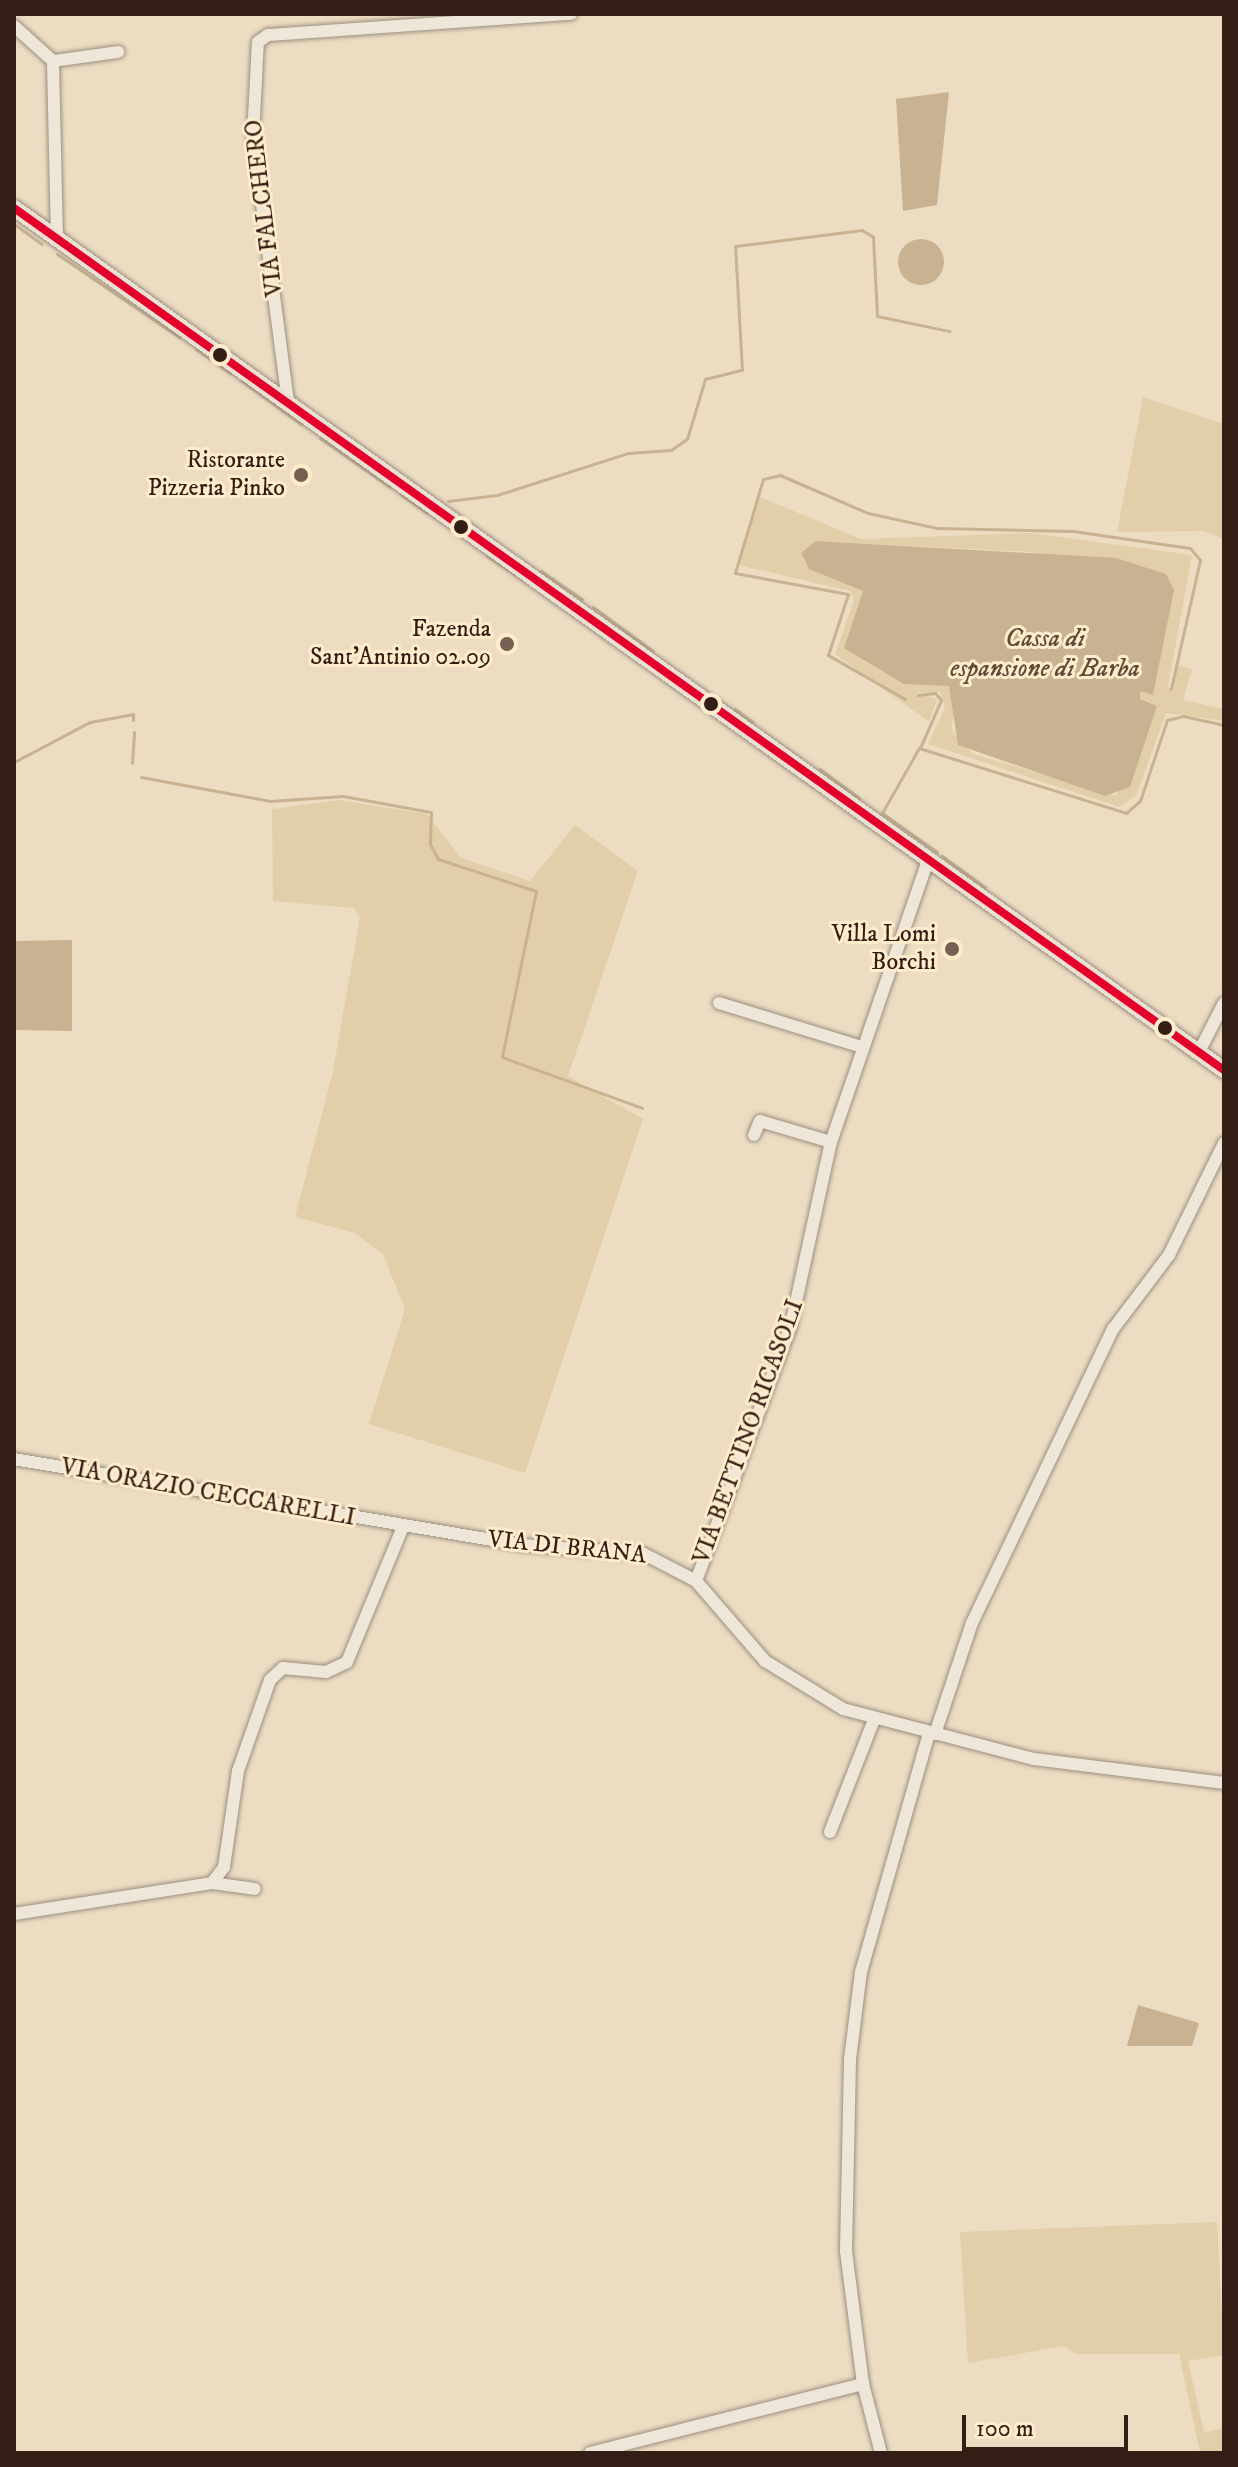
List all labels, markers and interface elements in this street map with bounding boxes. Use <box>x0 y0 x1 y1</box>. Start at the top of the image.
street label: VIA FALCHERO <box>240 118 290 298</box>
unlabelled marker <box>212 347 228 363</box>
place label: Ristorante Pizzeria Pinko <box>148 447 285 503</box>
marker: Ristorante Pizzeria Pinko <box>292 466 310 484</box>
unlabelled marker <box>453 519 469 535</box>
place label: Fazenda Sant'Antinio 02.09 <box>310 616 491 672</box>
water label: Cassa di espansione di Barba <box>950 623 1140 684</box>
marker: Fazenda Sant'Antinio 02.09 <box>498 635 516 653</box>
unlabelled marker <box>703 696 719 712</box>
place label: Villa Lomi Borchi <box>832 921 936 977</box>
marker: Villa Lomi Borchi <box>943 940 961 958</box>
unlabelled marker <box>1157 1020 1173 1036</box>
street label: VIA BETTINO RICASOLI <box>688 1296 810 1568</box>
street label: VIA ORAZIO CECCARELLI <box>59 1453 357 1533</box>
street label: VIA DI BRANA <box>486 1525 648 1571</box>
scale bar <box>966 2399 1132 2449</box>
text: 100 m <box>976 2414 1034 2444</box>

